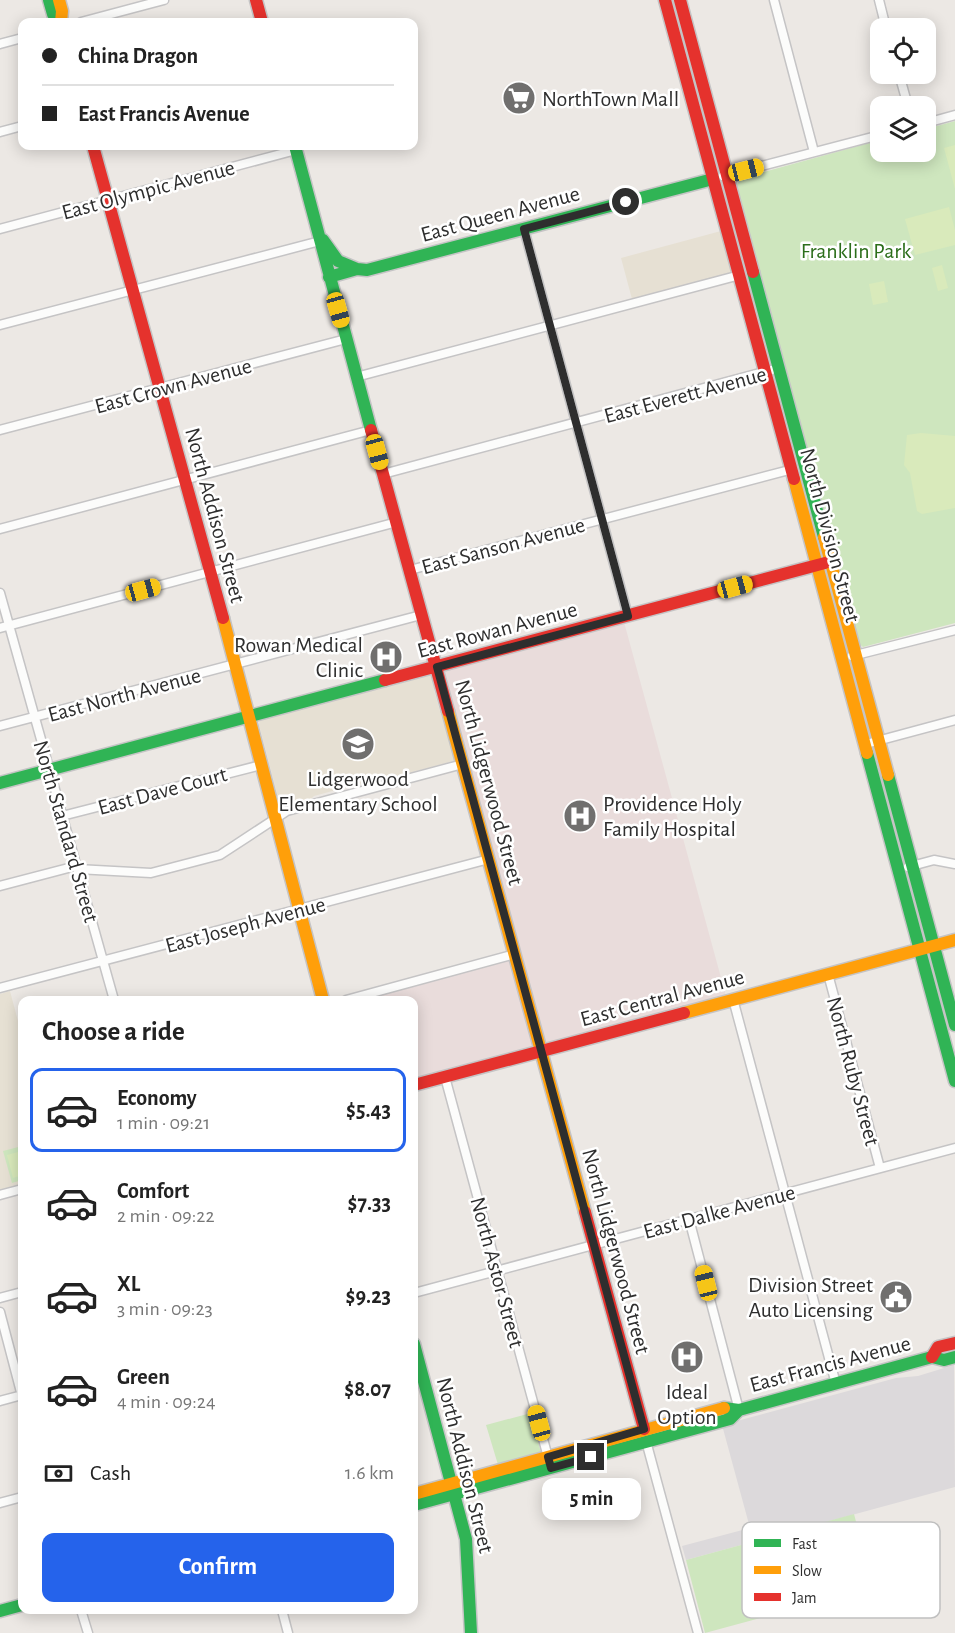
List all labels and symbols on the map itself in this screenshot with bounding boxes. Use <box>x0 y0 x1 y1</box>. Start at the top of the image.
supermarket icon: NorthTown Mall <box>501 80 537 116</box>
place label: NorthTown Mall <box>542 88 679 110</box>
street label: East Olympic Avenue <box>59 156 237 224</box>
car <box>726 157 766 183</box>
street label: East Queen Avenue <box>418 182 582 246</box>
route start <box>612 188 639 215</box>
park label: Franklin Park <box>801 240 911 262</box>
car <box>324 290 352 330</box>
street label: East Crown Avenue <box>92 354 254 418</box>
street label: East Everett Avenue <box>602 363 769 427</box>
street label: North Addison Street <box>181 425 249 605</box>
car <box>364 432 390 472</box>
street label: North Division Street <box>796 446 864 625</box>
street label: East Sanson Avenue <box>419 514 587 578</box>
car <box>715 574 755 600</box>
car <box>123 577 163 603</box>
street label: East Rowan Avenue <box>415 598 580 662</box>
place label: Rowan Medical Clinic <box>234 634 364 681</box>
hospital icon: Rowan Medical Clinic <box>368 639 404 675</box>
street label: East North Avenue <box>45 664 203 726</box>
street label: North Lidgerwood Street <box>451 677 527 887</box>
school or university icon: Lidgerwood Elementary School <box>340 726 376 762</box>
street label: North Standard Street <box>30 738 103 925</box>
street label: East Dave Court <box>95 763 229 819</box>
place label: Lidgerwood Elementary School <box>278 768 438 815</box>
place label: Providence Holy Family Hospital <box>603 793 742 840</box>
hospital icon: Providence Holy Family Hospital <box>562 798 598 834</box>
street label: East Joseph Avenue <box>163 893 328 957</box>
street label: East Central Avenue <box>578 965 747 1030</box>
street label: North Ruby Street <box>823 994 883 1148</box>
street label: North Lidgerwood Street <box>578 1146 654 1356</box>
street label: East Dalke Avenue <box>641 1181 798 1243</box>
street label: North Astor Street <box>466 1195 528 1350</box>
car <box>693 1263 719 1303</box>
place label: Division Street Auto Licensing <box>748 1274 873 1321</box>
public building icon: Division Street Auto Licensing <box>878 1279 914 1315</box>
street label: East Francis Avenue <box>747 1332 913 1396</box>
hospital icon: Ideal Option <box>669 1339 705 1375</box>
street label: North Addison Street <box>433 1375 498 1555</box>
place label: Ideal Option <box>657 1381 717 1428</box>
car <box>526 1403 552 1443</box>
route end <box>577 1443 604 1470</box>
callout: 5 min <box>542 1478 640 1520</box>
legend <box>742 1522 940 1618</box>
text: Fast <box>792 1536 817 1552</box>
text: Slow <box>792 1563 822 1579</box>
text: Jam <box>792 1590 817 1606</box>

